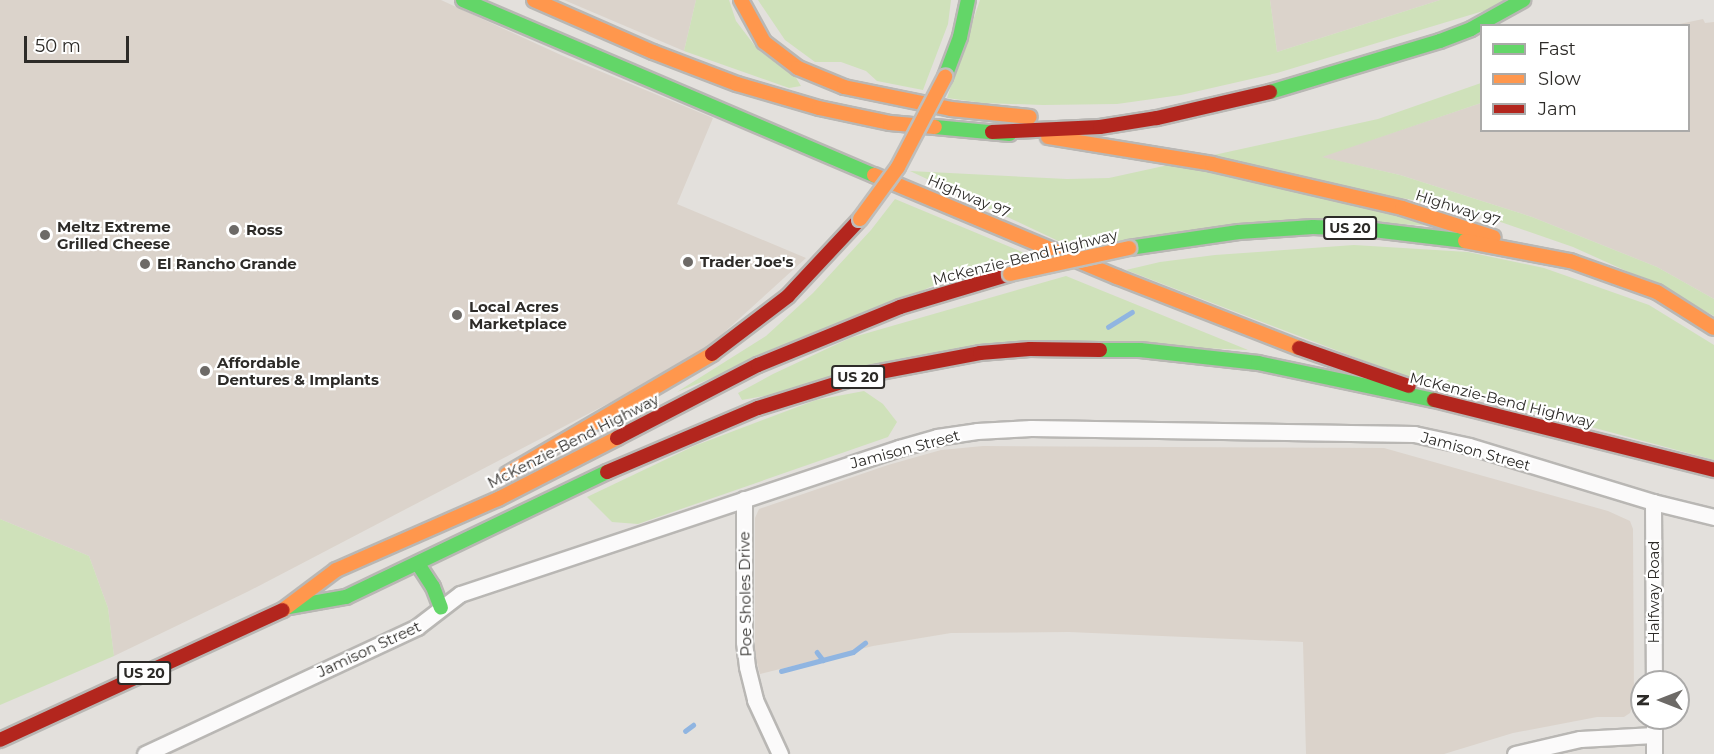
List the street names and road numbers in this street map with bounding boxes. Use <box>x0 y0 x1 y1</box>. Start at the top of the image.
street label: Highway 97 <box>925 171 1013 221</box>
street label: Highway 97 <box>1413 186 1503 230</box>
road number: US 20 <box>1323 217 1377 239</box>
street label: McKenzie-Bend Highway <box>931 225 1119 289</box>
road number: US 20 <box>831 366 885 388</box>
street label: McKenzie-Bend Highway <box>1408 368 1596 432</box>
street label: McKenzie-Bend Highway <box>484 390 662 492</box>
street label: Jamison Street <box>848 426 962 472</box>
street label: Jamison Street <box>1419 428 1533 474</box>
street label: Poe Sholes Drive <box>735 531 755 657</box>
street label: Halfway Road <box>1645 540 1663 644</box>
street label: Jamison Street <box>314 617 424 681</box>
road number: US 20 <box>117 662 171 684</box>

